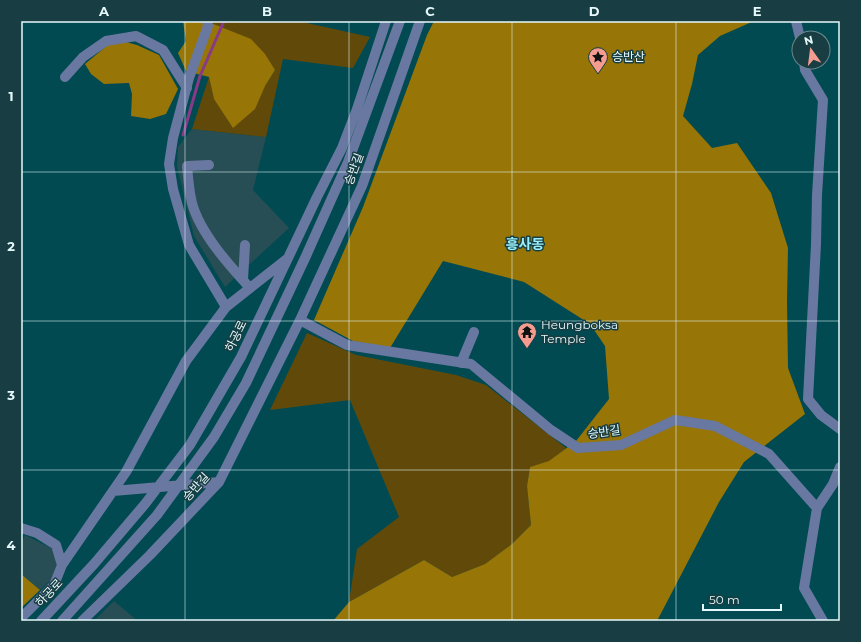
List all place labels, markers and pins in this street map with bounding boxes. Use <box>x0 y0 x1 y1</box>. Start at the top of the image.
place icon: 승반산 <box>587 46 609 74</box>
place label: 승반산 <box>612 49 645 64</box>
place label: Heungboksa Temple <box>541 317 618 346</box>
temple icon: Heungboksa Temple <box>516 321 538 349</box>

